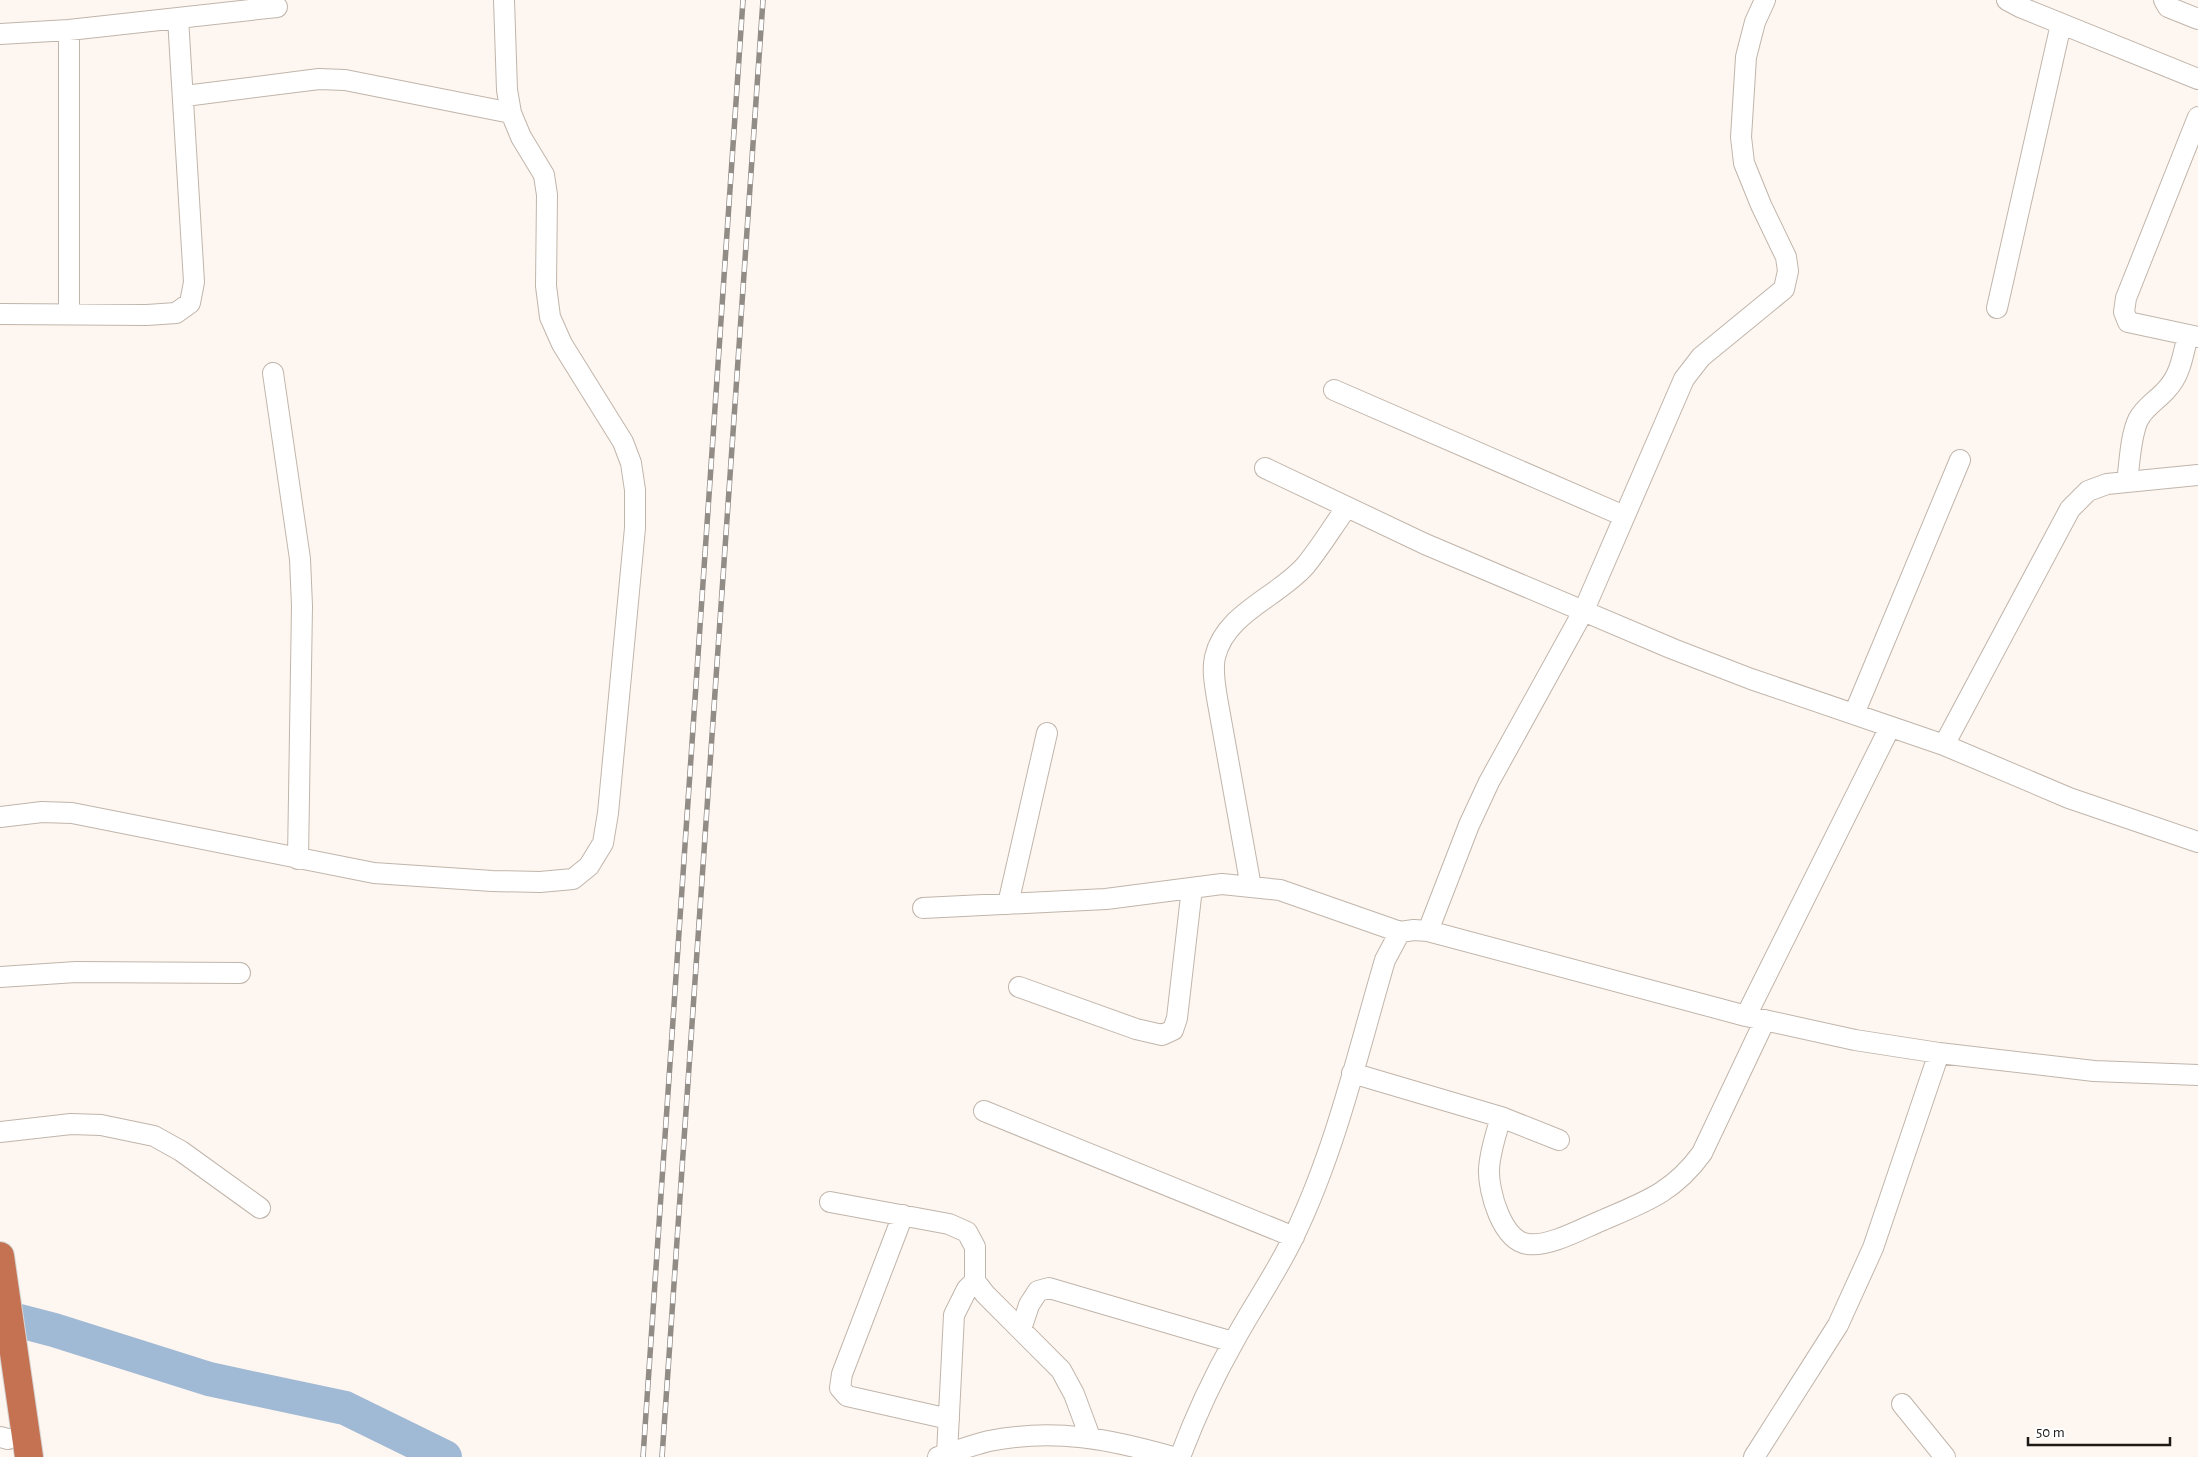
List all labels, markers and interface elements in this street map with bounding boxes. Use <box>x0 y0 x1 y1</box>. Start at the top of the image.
scale bar <box>2028 1414 2170 1446</box>
text: 50 m <box>2036 1425 2065 1440</box>

